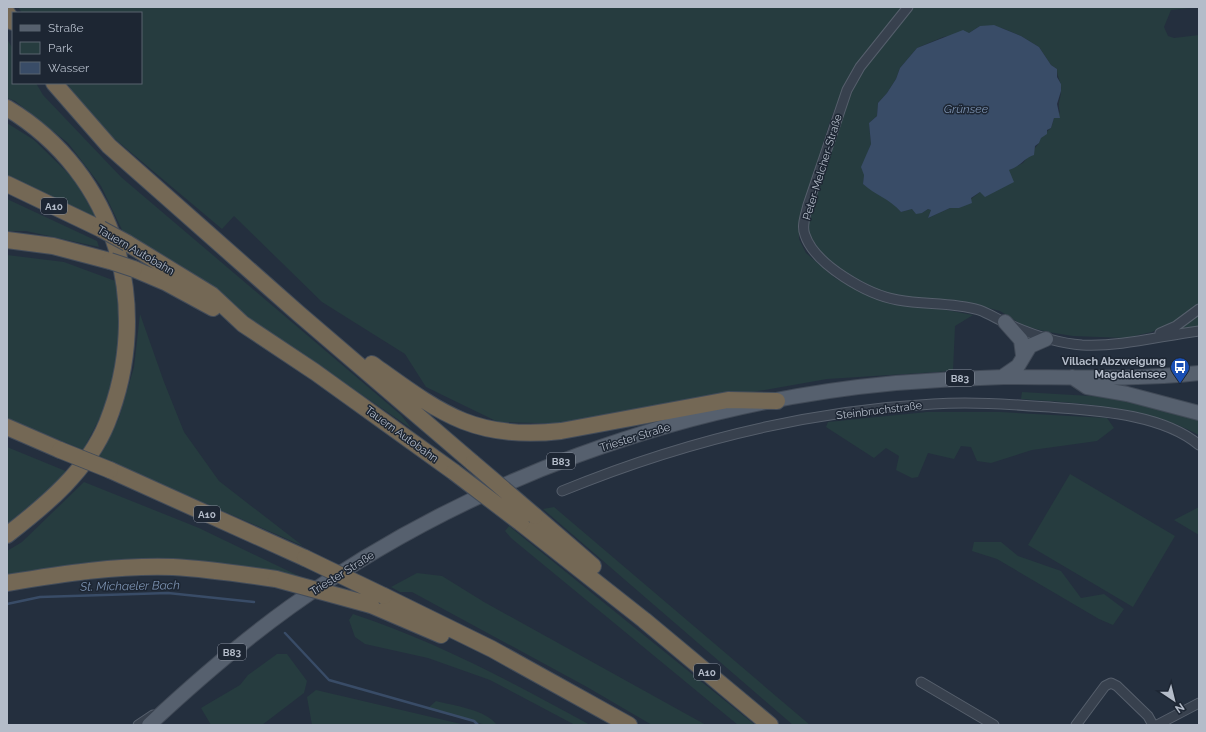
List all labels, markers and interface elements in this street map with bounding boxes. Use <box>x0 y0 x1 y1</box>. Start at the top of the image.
legend <box>12 12 142 84</box>
text: Straße <box>48 21 84 35</box>
text: Park <box>48 41 73 55</box>
text: Wasser <box>48 61 90 75</box>
water label: Grünsee <box>944 102 989 116</box>
street label: Peter-Melcher-Straße <box>800 112 845 222</box>
road number: A10 <box>41 198 67 214</box>
street label: Tauern Autobahn <box>95 223 177 278</box>
place label: Villach Abzweigung Magdalensee <box>1062 355 1166 381</box>
bus stop icon: Villach Abzweigung Magdalensee <box>1169 356 1191 384</box>
road number: B83 <box>946 370 974 386</box>
street label: Steinbruchstraße <box>835 399 923 422</box>
street label: Tauern Autobahn <box>363 404 441 465</box>
street label: Triester Straße <box>598 420 672 454</box>
road number: B83 <box>547 453 575 469</box>
road number: A10 <box>194 506 220 522</box>
street label: Triester Straße <box>308 548 377 598</box>
water label: St. Michaeler Bach <box>79 578 180 594</box>
road number: B83 <box>218 644 246 660</box>
road number: A10 <box>694 664 720 680</box>
north arrow <box>1154 680 1194 720</box>
text: N <box>1172 700 1187 716</box>

